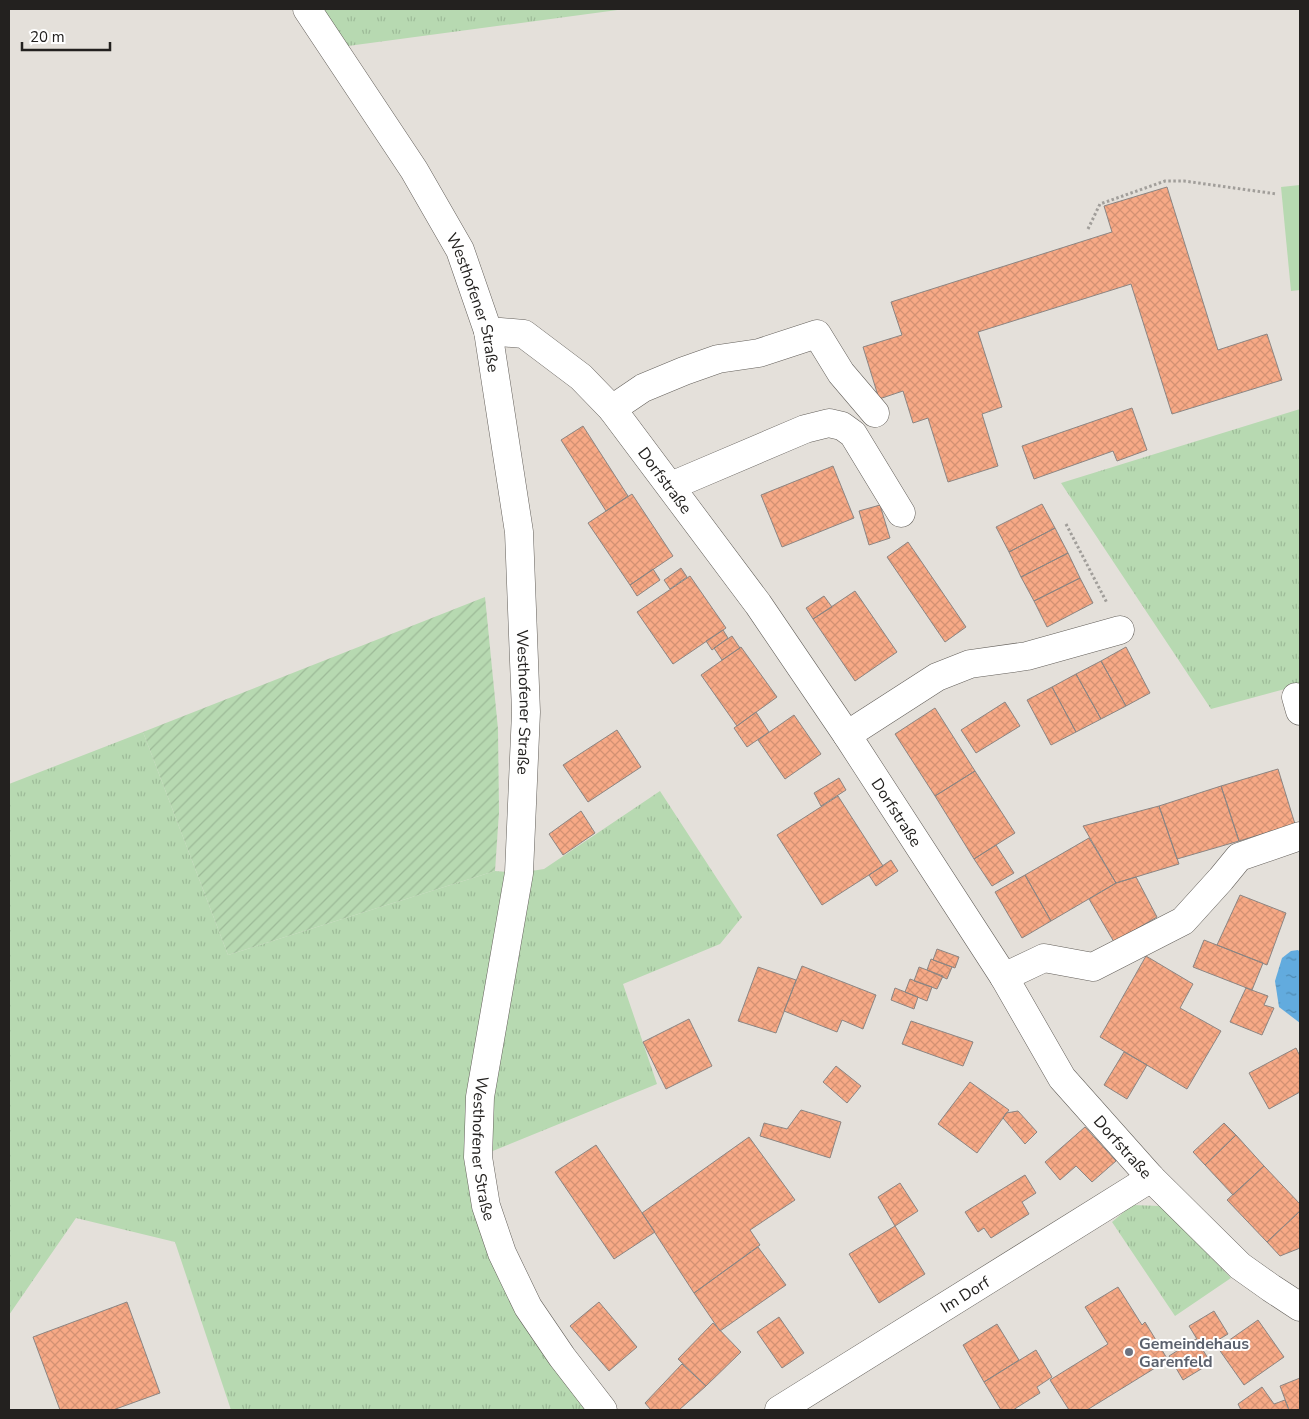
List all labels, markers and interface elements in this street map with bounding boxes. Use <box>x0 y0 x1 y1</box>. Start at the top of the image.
scale bar <box>22 20 110 52</box>
text: 20 m <box>30 27 65 47</box>
street label: Westhofener Straße <box>440 229 504 374</box>
street label: Dorfstraße <box>632 443 697 519</box>
street label: Westhofener Straße <box>511 629 536 775</box>
street label: Dorfstraße <box>866 774 927 851</box>
street label: Westhofener Straße <box>466 1074 500 1224</box>
street label: Dorfstraße <box>1088 1111 1157 1184</box>
street label: Im Dorf <box>937 1271 995 1319</box>
place label: Gemeindehaus Garenfeld <box>1139 1333 1249 1373</box>
marker: Gemeindehaus Garenfeld <box>1123 1346 1135 1358</box>

